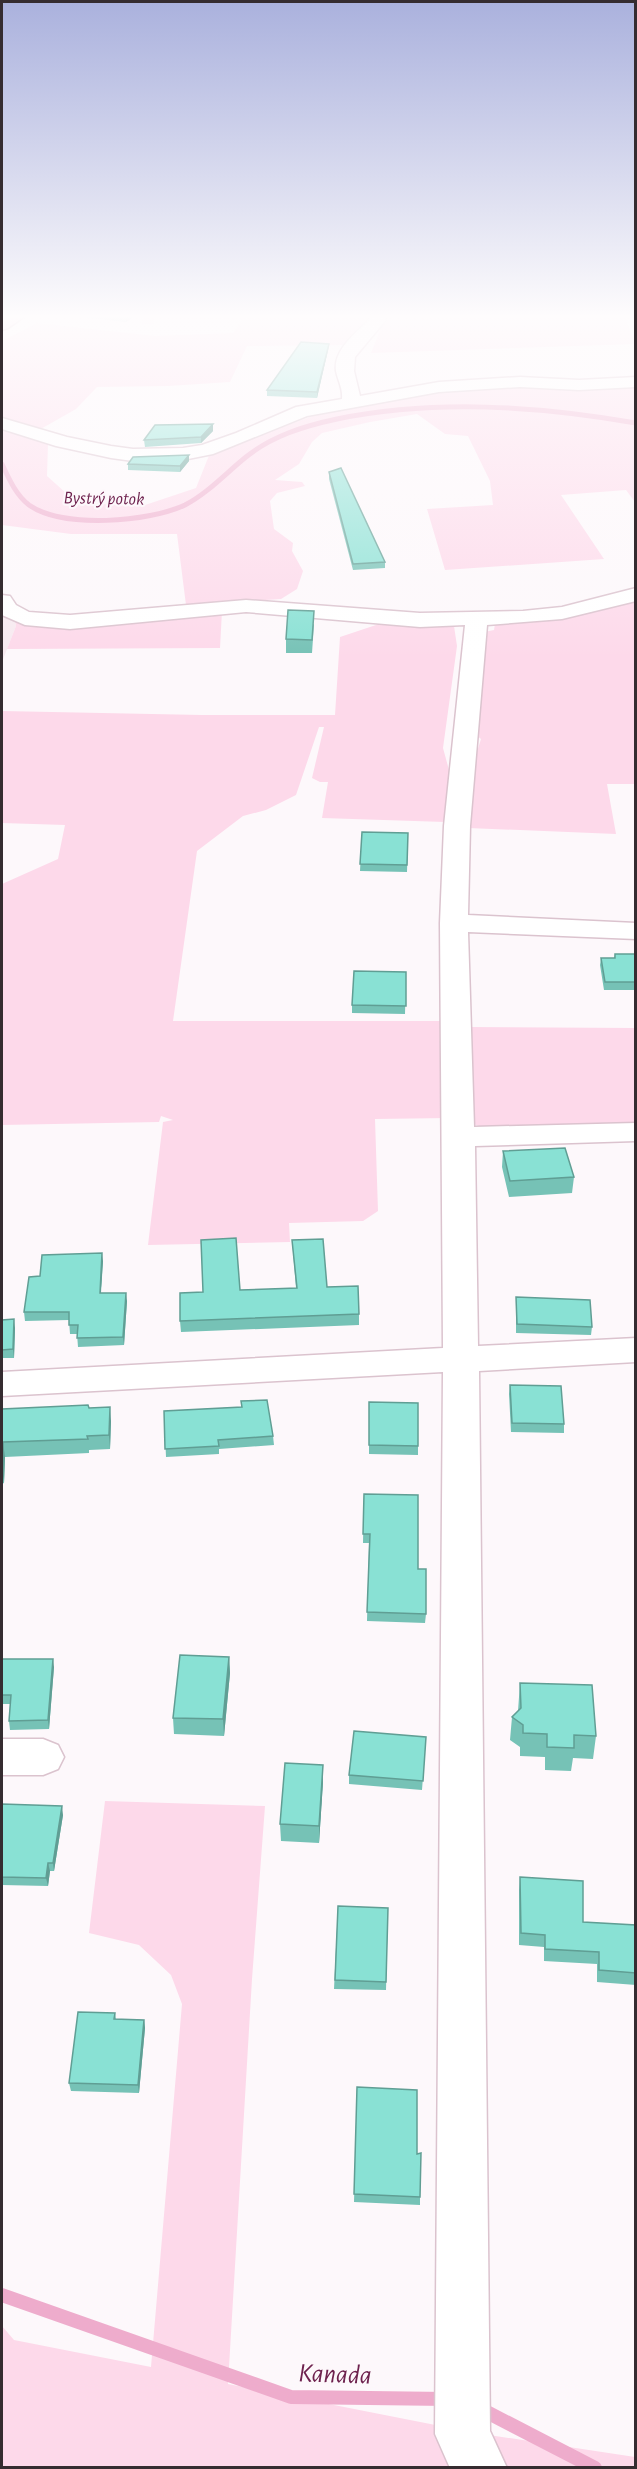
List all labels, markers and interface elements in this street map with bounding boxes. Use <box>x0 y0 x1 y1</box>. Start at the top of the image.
water label: Bystrý potok <box>63 489 145 509</box>
water label: Kanada <box>298 2359 372 2389</box>

